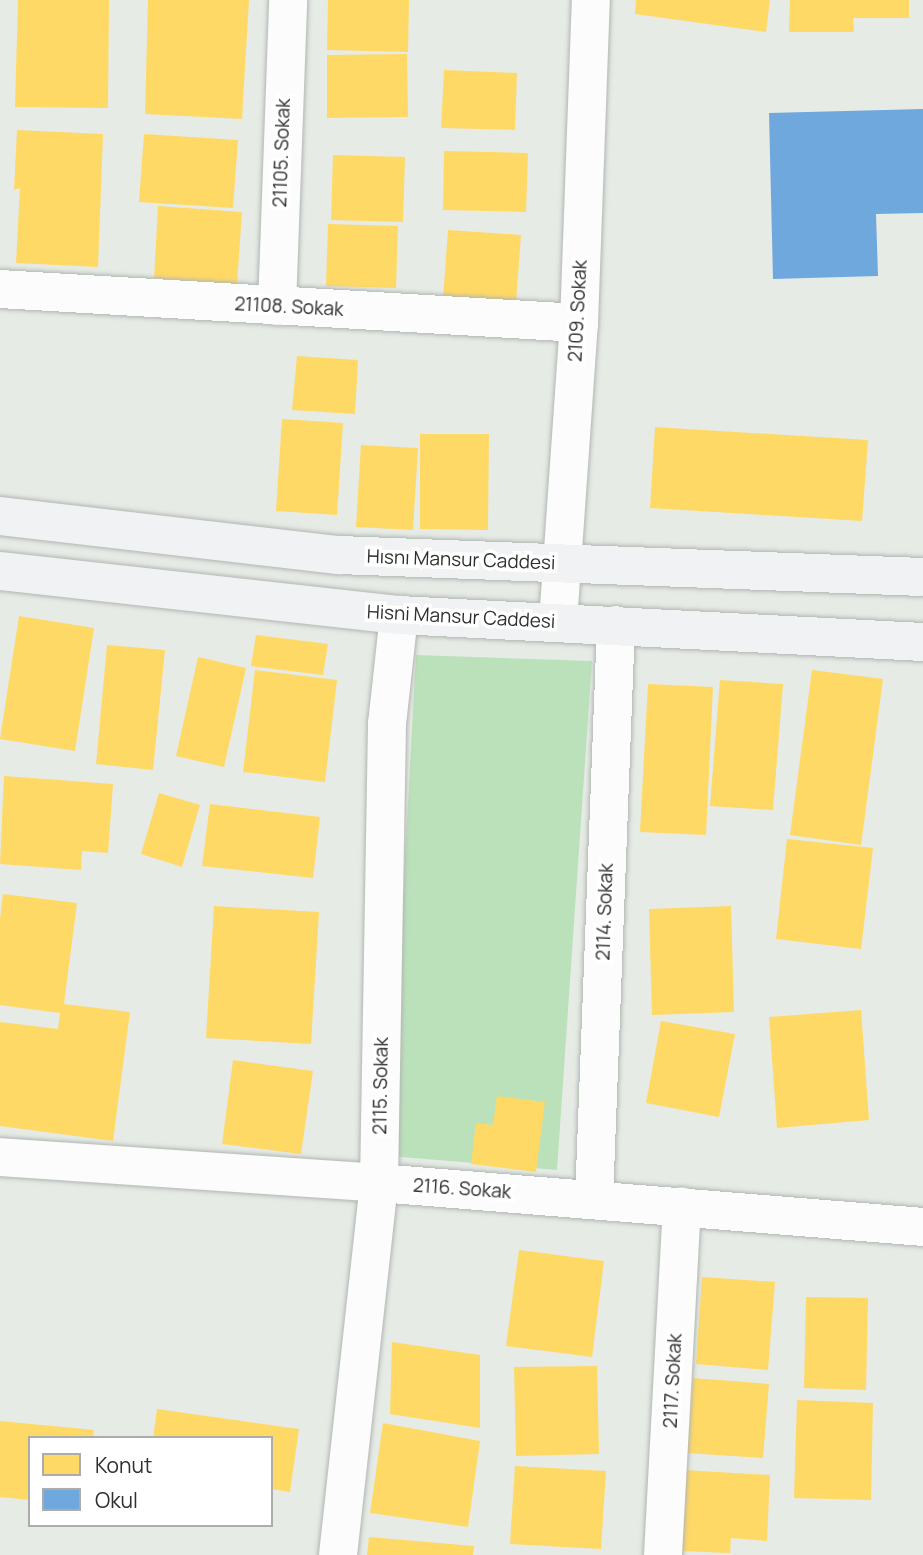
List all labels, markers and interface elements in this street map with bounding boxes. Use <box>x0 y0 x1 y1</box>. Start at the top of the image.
street label: 21105. Sokak <box>269 98 295 208</box>
street label: 2109. Sokak <box>564 259 592 363</box>
street label: 21108. Sokak <box>234 293 344 321</box>
street label: Hısnı Mansur Caddesi <box>366 545 556 575</box>
street label: Hisni Mansur Caddesi <box>366 601 556 633</box>
street label: 2114. Sokak <box>592 863 618 961</box>
street label: 2115. Sokak <box>369 1037 393 1135</box>
street label: 2116. Sokak <box>412 1174 512 1204</box>
street label: 2117. Sokak <box>659 1333 687 1429</box>
legend <box>28 1436 273 1527</box>
text: Konut <box>95 1451 152 1479</box>
text: Okul <box>95 1486 138 1514</box>

